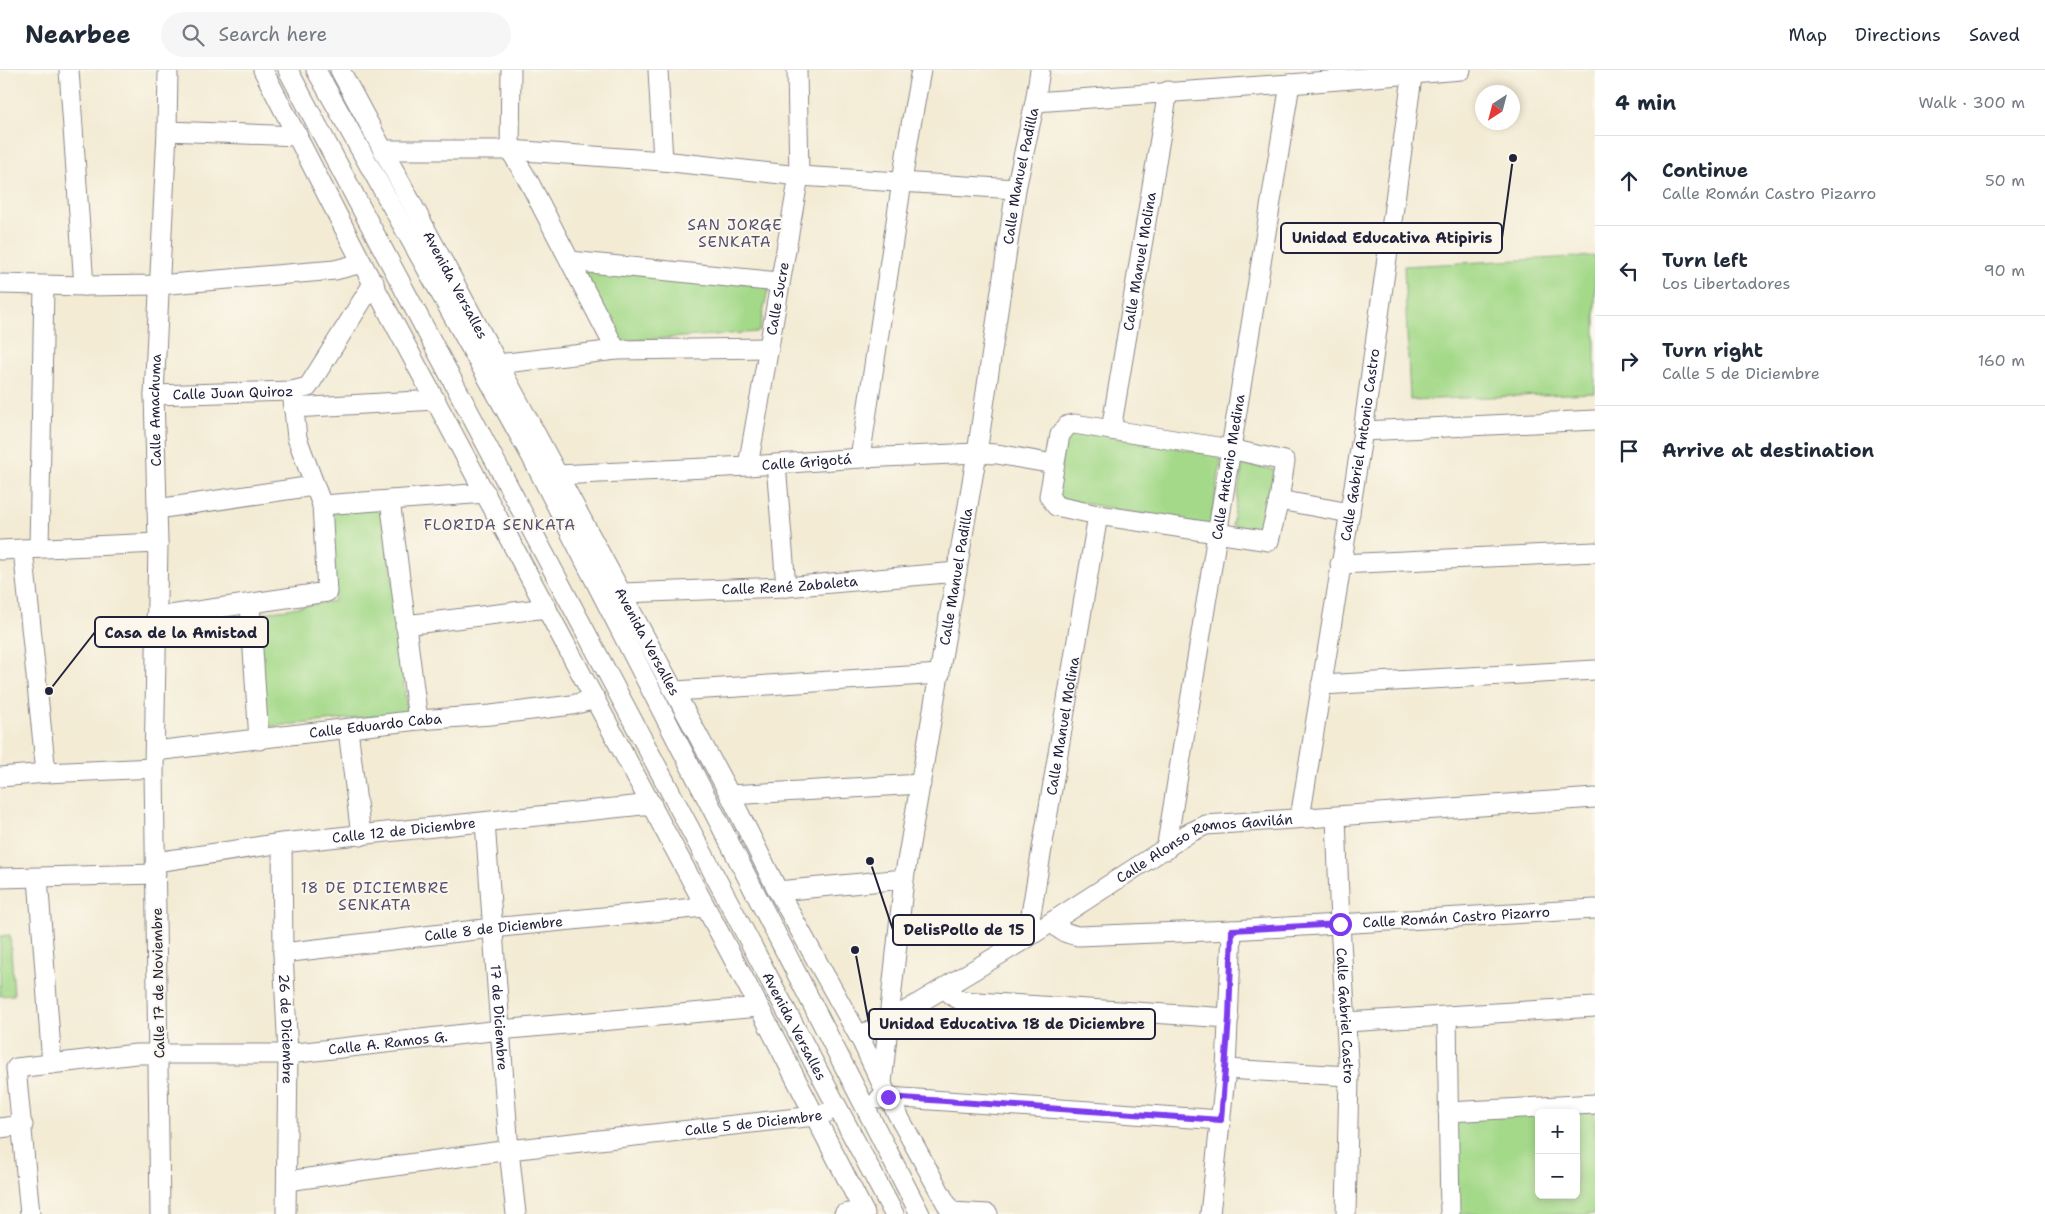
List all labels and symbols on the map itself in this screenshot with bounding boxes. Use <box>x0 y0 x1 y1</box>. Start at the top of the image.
north arrow <box>1475 85 1520 130</box>
street label: Calle Manuel Padilla <box>999 105 1043 246</box>
street label: Calle Manuel Molina <box>1119 190 1160 332</box>
district label: SAN JORGE SENKATA <box>687 215 783 252</box>
callout: Unidad Educativa Atipiris <box>1281 223 1502 253</box>
street label: Avenida Versalles <box>419 228 492 342</box>
text: Unidad Educativa Atipiris <box>1292 228 1492 248</box>
street label: Calle Sucre <box>762 260 793 337</box>
street label: Calle Gabriel Antonio Castro <box>1336 347 1383 542</box>
street label: Calle Amachuma <box>145 353 165 467</box>
street label: Calle Juan Quiroz <box>172 382 294 403</box>
street label: Calle Antonio Medina <box>1207 393 1249 541</box>
street label: Calle Grigotá <box>761 450 852 474</box>
street label: Calle Manuel Padilla <box>935 506 977 647</box>
district label: FLORIDA SENKATA <box>424 515 576 535</box>
street label: Calle René Zabaleta <box>721 572 859 598</box>
street label: Avenida Versalles <box>611 584 684 699</box>
callout: Casa de la Amistad <box>95 617 268 647</box>
text: Casa de la Amistad <box>105 623 257 643</box>
street label: Calle Manuel Molina <box>1042 655 1083 797</box>
street label: Calle Eduardo Caba <box>308 709 443 742</box>
street label: Calle Alonso Ramos Gavilán <box>1113 810 1294 887</box>
street label: Calle 12 de Diciembre <box>331 814 477 847</box>
district label: 18 DE DICIEMBRE SENKATA <box>301 878 449 915</box>
street label: Calle Román Castro Pizarro <box>1362 903 1550 931</box>
street label: Calle 17 de Noviembre <box>148 907 168 1059</box>
street label: Calle 8 de Diciembre <box>423 912 564 945</box>
route start <box>1329 913 1352 936</box>
callout: DelisPollo de 15 <box>893 915 1034 945</box>
text: DelisPollo de 15 <box>904 920 1024 940</box>
street label: Calle Gabriel Castro <box>1332 947 1358 1084</box>
street label: 17 de Diciembre <box>486 964 512 1071</box>
street label: Avenida Versalles <box>758 969 831 1083</box>
street label: 26 de Diciembre <box>275 973 297 1084</box>
callout: Unidad Educativa 18 de Diciembre <box>869 1009 1155 1039</box>
text: Unidad Educativa 18 de Diciembre <box>879 1014 1145 1034</box>
street label: Calle A. Ramos G. <box>327 1027 449 1058</box>
route end <box>877 1086 900 1109</box>
street label: Calle 5 de Diciembre <box>684 1105 824 1139</box>

